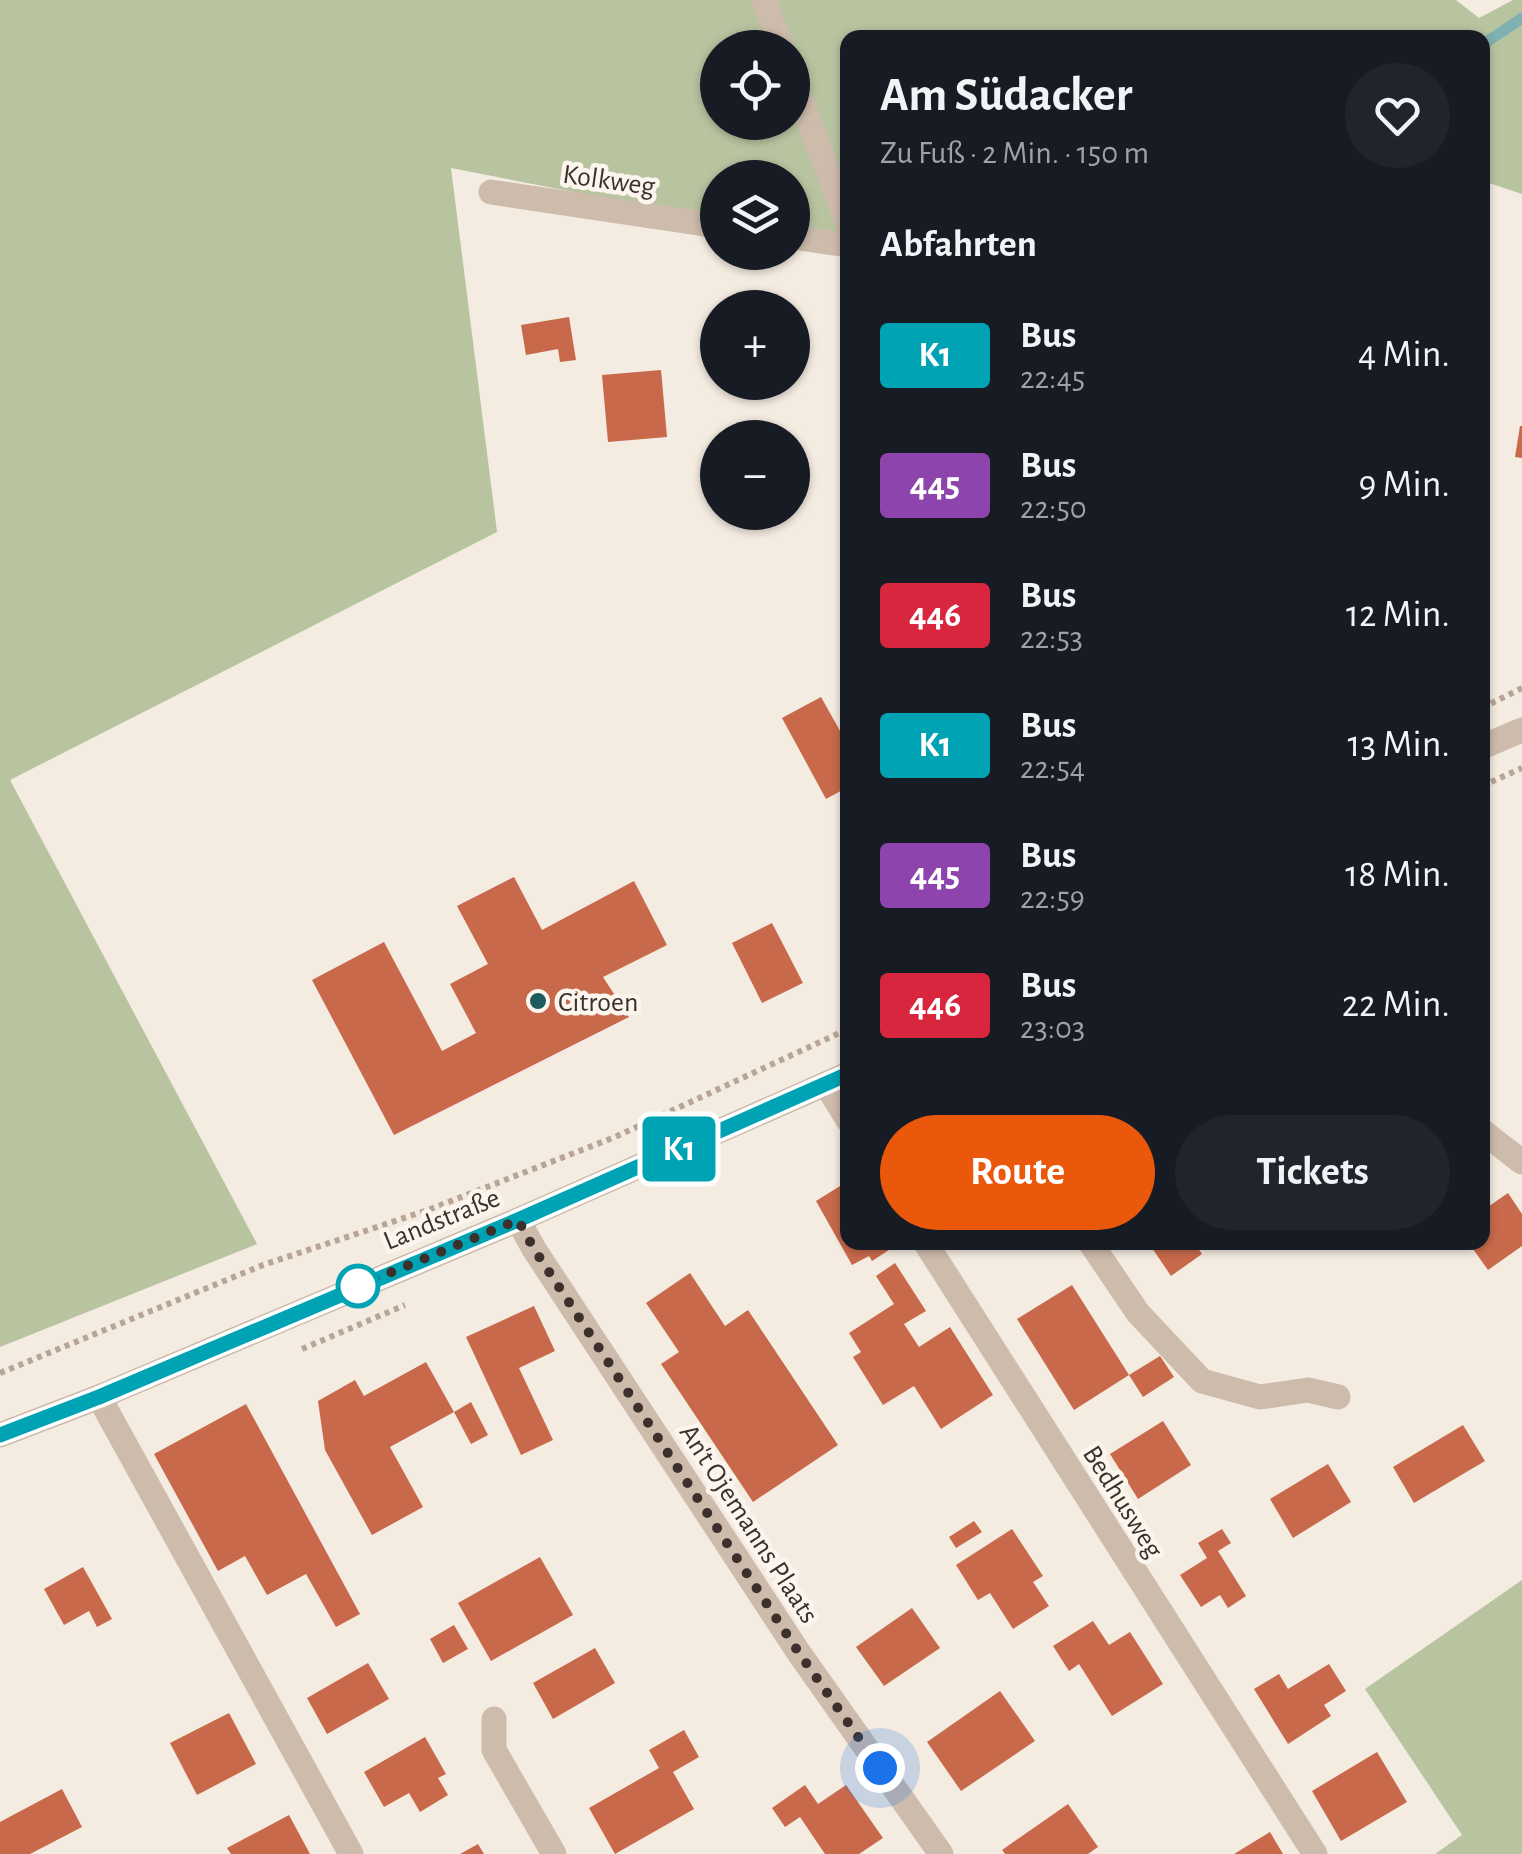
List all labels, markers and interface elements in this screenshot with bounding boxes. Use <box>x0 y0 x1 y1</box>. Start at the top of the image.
map controls <box>700 30 810 530</box>
button: locate <box>700 30 810 140</box>
button: heart <box>1345 63 1450 168</box>
text: Am Südacker <box>880 72 1132 120</box>
text: Zu Fuß · 2 Min. · 150 m <box>880 137 1149 169</box>
button: layers <box>700 160 810 270</box>
street label: Kolkweg <box>561 161 657 201</box>
text: Abfahrten <box>880 226 1037 264</box>
button: + <box>700 290 810 400</box>
text: Bus <box>1020 317 1076 355</box>
text: 4 Min. <box>1358 336 1450 374</box>
text: K1 <box>918 338 952 373</box>
text: 22:45 <box>1020 362 1085 394</box>
button: − <box>700 420 810 530</box>
text: Bus <box>1020 447 1076 485</box>
text: 9 Min. <box>1358 466 1450 504</box>
text: 445 <box>910 468 960 503</box>
text: 22:50 <box>1020 492 1087 524</box>
text: Bus <box>1020 577 1076 615</box>
text: 12 Min. <box>1346 596 1450 634</box>
text: 446 <box>909 598 961 633</box>
text: 22:53 <box>1020 622 1083 654</box>
text: Bus <box>1020 707 1076 745</box>
text: 13 Min. <box>1348 726 1450 764</box>
text: K1 <box>918 728 952 763</box>
text: 22:54 <box>1020 752 1085 784</box>
text: Bus <box>1020 837 1076 875</box>
text: 18 Min. <box>1345 856 1450 894</box>
text: 445 <box>910 858 960 893</box>
text: 22:59 <box>1020 882 1085 914</box>
text: Bus <box>1020 967 1076 1005</box>
text: 22 Min. <box>1342 986 1450 1024</box>
text: 446 <box>909 988 961 1023</box>
place label: Citroen <box>558 989 638 1017</box>
marker: Citroen <box>527 990 549 1012</box>
text: 23:03 <box>1020 1012 1085 1044</box>
button: Route <box>880 1115 1155 1230</box>
button: Tickets <box>1175 1115 1450 1230</box>
line badge: K1 <box>634 1116 724 1182</box>
text: K1 <box>662 1132 696 1167</box>
street label: Landstraße <box>380 1184 504 1256</box>
unlabelled marker <box>337 1265 379 1307</box>
street label: An't Ojemanns Plaats <box>674 1420 823 1628</box>
street label: Bedhusweg <box>1077 1441 1168 1563</box>
your location <box>855 1743 905 1793</box>

